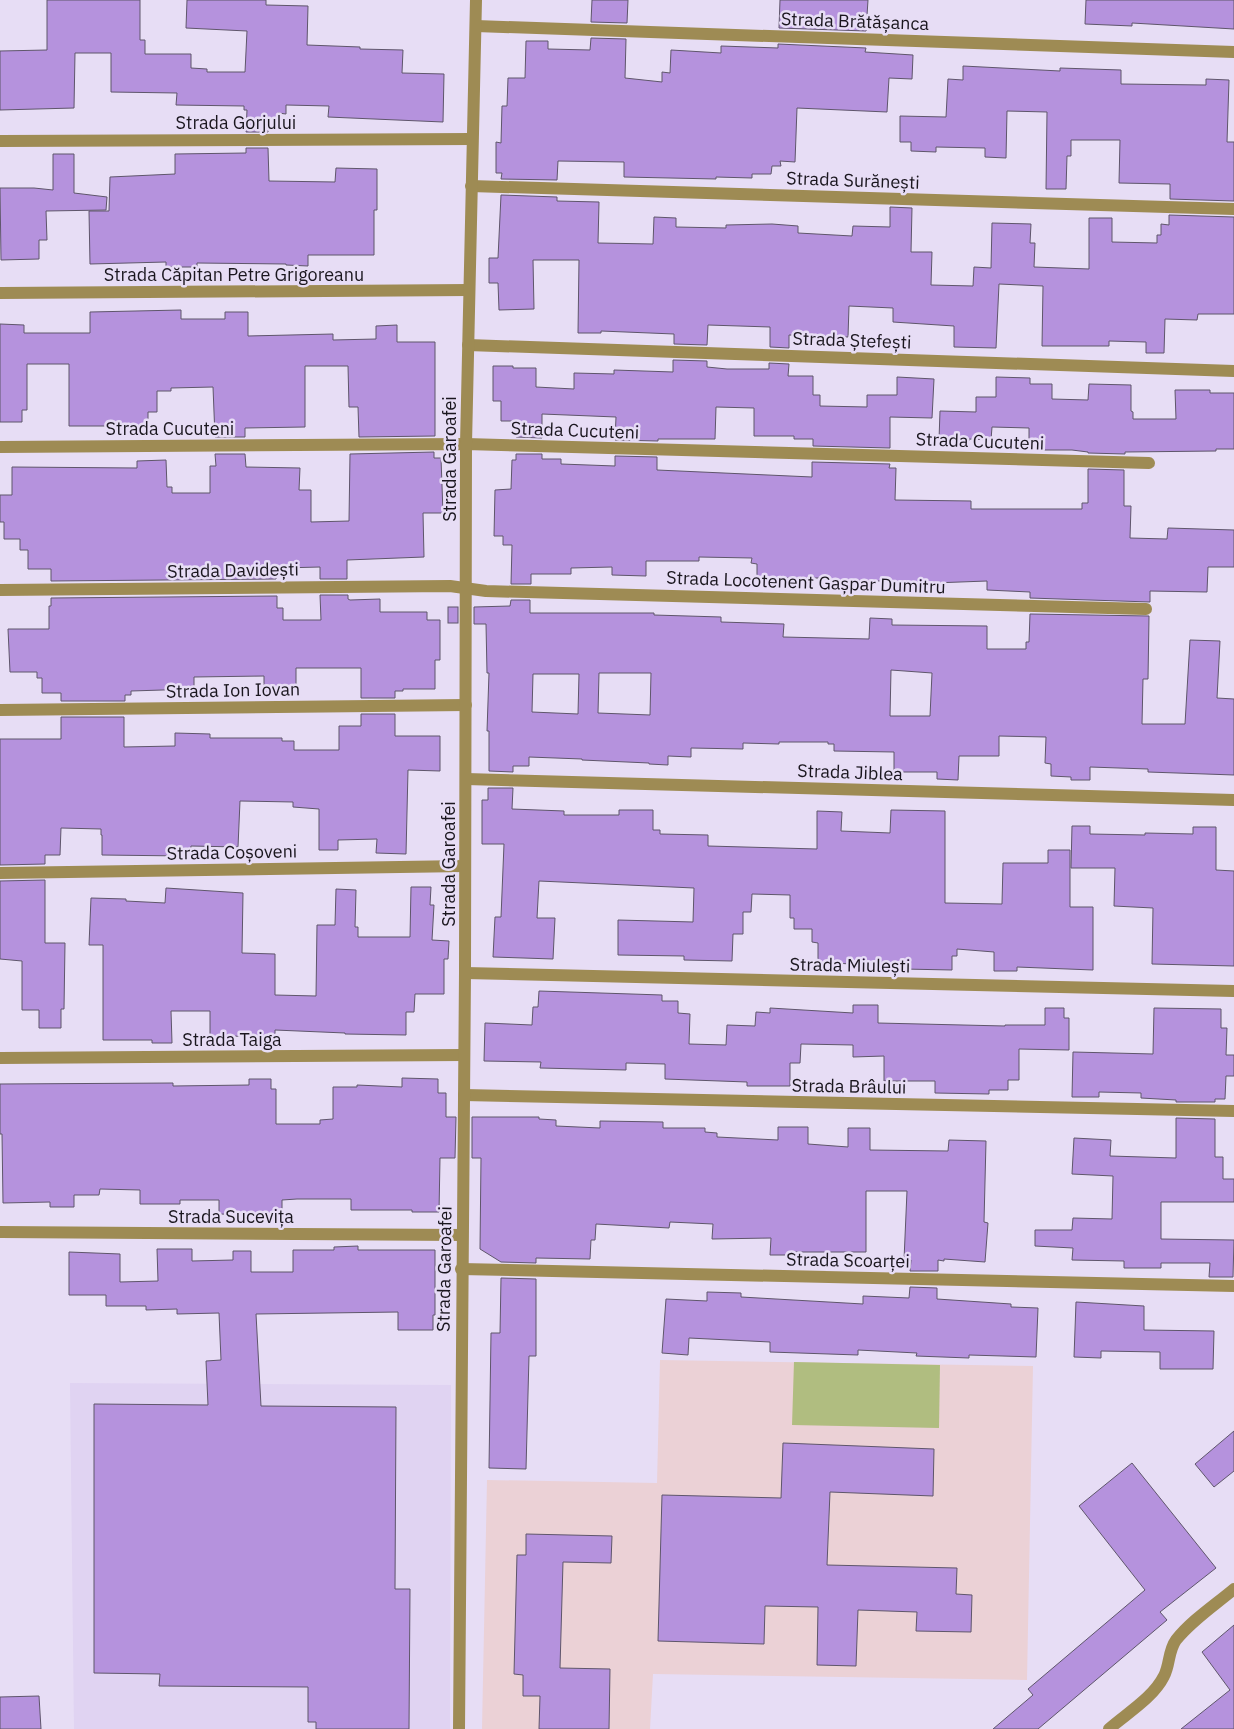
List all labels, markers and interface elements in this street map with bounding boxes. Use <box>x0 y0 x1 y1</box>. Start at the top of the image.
street label: Strada Brătășanca <box>780 7 930 35</box>
street label: Strada Gorjului <box>176 111 296 134</box>
street label: Strada Surănești <box>786 166 920 194</box>
street label: Strada Căpitan Petre Grigoreanu <box>104 263 364 286</box>
street label: Strada Ștefești <box>792 326 912 354</box>
street label: Strada Garoafei <box>438 396 461 522</box>
street label: Strada Cucuteni <box>510 416 640 444</box>
street label: Strada Cucuteni <box>106 417 234 440</box>
street label: Strada Cucuteni <box>915 427 1045 455</box>
street label: Strada Davidești <box>167 557 299 583</box>
street label: Strada Locotenent Gașpar Dumitru <box>666 566 946 598</box>
street label: Strada Ion Iovan <box>166 677 300 703</box>
street label: Strada Jiblea <box>797 759 904 785</box>
street label: Strada Garoafei <box>437 801 460 927</box>
street label: Strada Coșoveni <box>167 839 297 865</box>
street label: Strada Miulești <box>789 952 911 978</box>
street label: Strada Taiga <box>182 1028 282 1051</box>
street label: Strada Brâului <box>791 1073 907 1099</box>
street label: Strada Sucevița <box>168 1205 294 1228</box>
street label: Strada Garoafei <box>431 1206 457 1332</box>
street label: Strada Scoarței <box>786 1247 910 1273</box>

